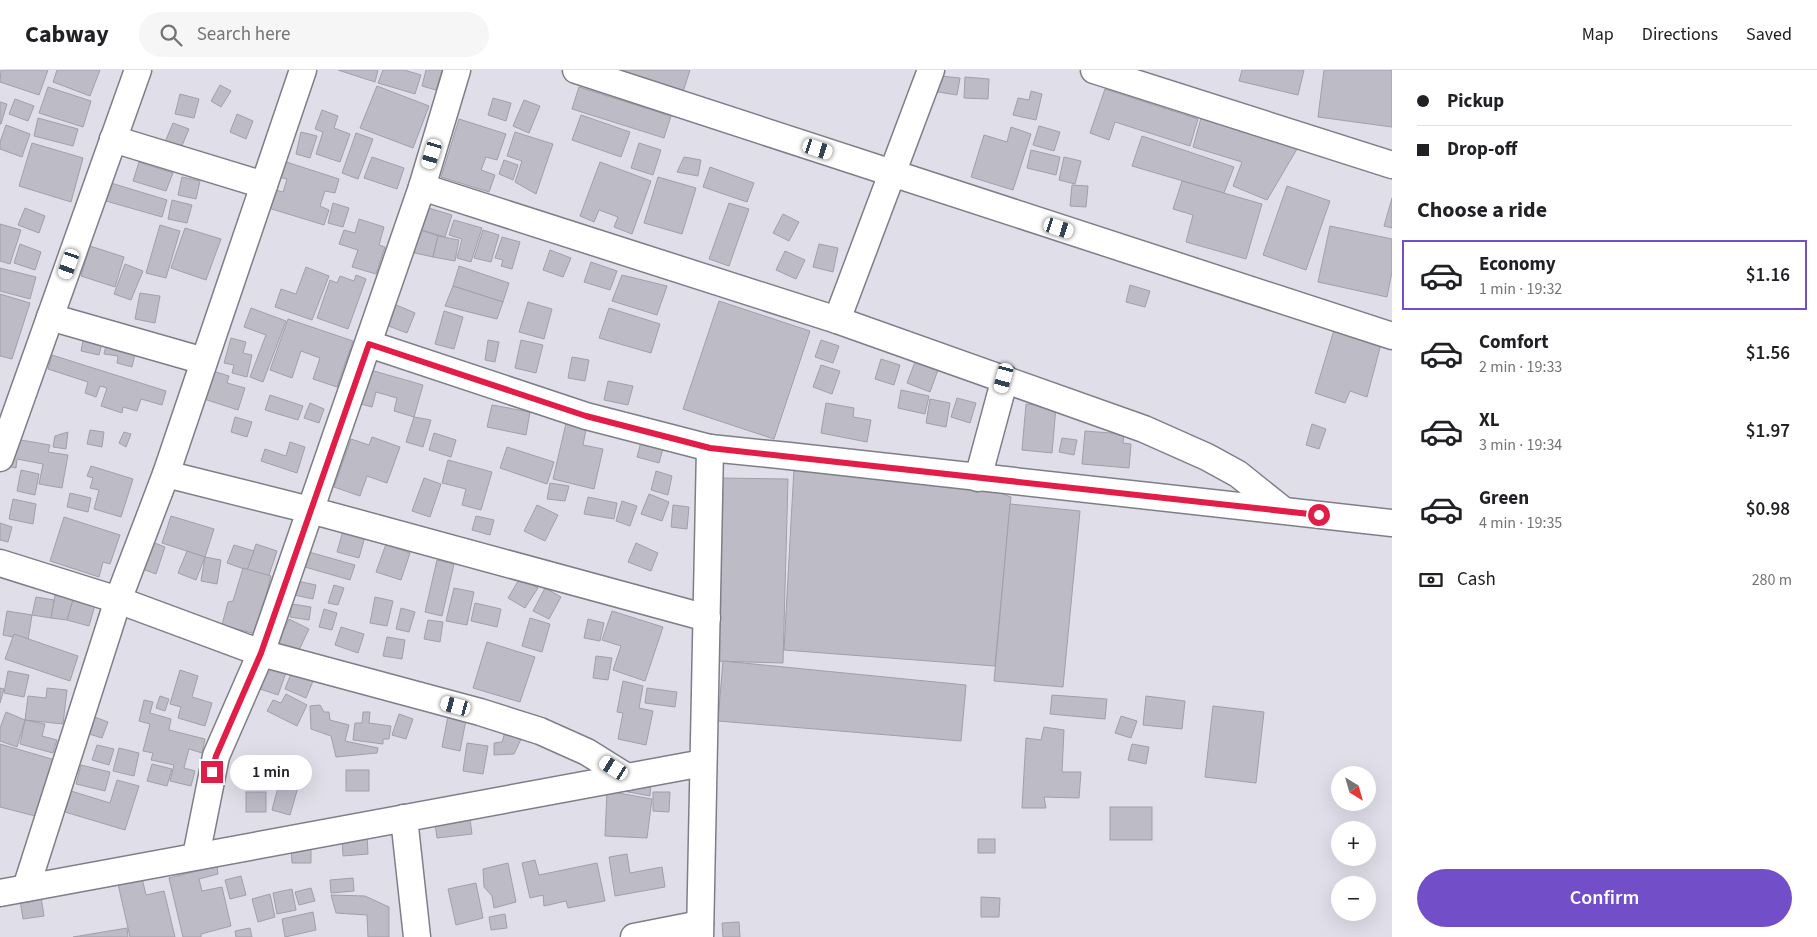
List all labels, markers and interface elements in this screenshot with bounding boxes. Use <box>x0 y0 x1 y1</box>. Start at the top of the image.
search box <box>139 12 489 57</box>
text: Cabway <box>25 17 109 52</box>
icon: search <box>157 21 185 49</box>
text: Search here <box>197 21 290 48</box>
text: Map <box>1582 22 1614 47</box>
text: Directions <box>1642 22 1718 47</box>
text: Saved <box>1746 22 1792 47</box>
text: Pickup <box>1447 88 1504 115</box>
text: Drop-off <box>1447 136 1517 163</box>
car <box>420 137 443 171</box>
car <box>801 137 834 161</box>
text: Choose a ride <box>1417 194 1547 226</box>
car <box>1042 216 1075 240</box>
car <box>57 247 80 281</box>
text: Economy <box>1479 251 1556 278</box>
icon: car <box>1419 253 1464 298</box>
text: $1.16 <box>1746 262 1790 289</box>
text: 1 min · 19:32 <box>1479 278 1562 300</box>
text: Comfort <box>1479 329 1549 356</box>
icon: car <box>1419 331 1464 376</box>
text: $1.56 <box>1746 340 1790 367</box>
text: 2 min · 19:33 <box>1479 356 1562 378</box>
car <box>992 362 1015 394</box>
text: XL <box>1479 407 1500 434</box>
icon: car <box>1419 409 1464 454</box>
text: $1.97 <box>1746 418 1790 445</box>
text: 3 min · 19:34 <box>1479 434 1562 456</box>
text: Green <box>1479 485 1529 512</box>
icon: car <box>1419 487 1464 532</box>
text: $0.98 <box>1746 496 1790 523</box>
route start <box>1308 504 1330 526</box>
text: 4 min · 19:35 <box>1479 512 1562 534</box>
icon: cash <box>1417 566 1445 594</box>
text: Cash <box>1457 566 1496 593</box>
text: 280 m <box>1752 569 1792 591</box>
car <box>439 695 472 717</box>
callout: 1 min <box>230 754 312 790</box>
car <box>597 754 630 782</box>
route end <box>201 761 223 783</box>
text: 1 min <box>252 761 290 783</box>
north arrow <box>1331 766 1376 811</box>
map controls <box>1331 766 1376 921</box>
button: + <box>1331 821 1376 866</box>
button: Confirm <box>1417 869 1792 927</box>
button: − <box>1331 876 1376 921</box>

